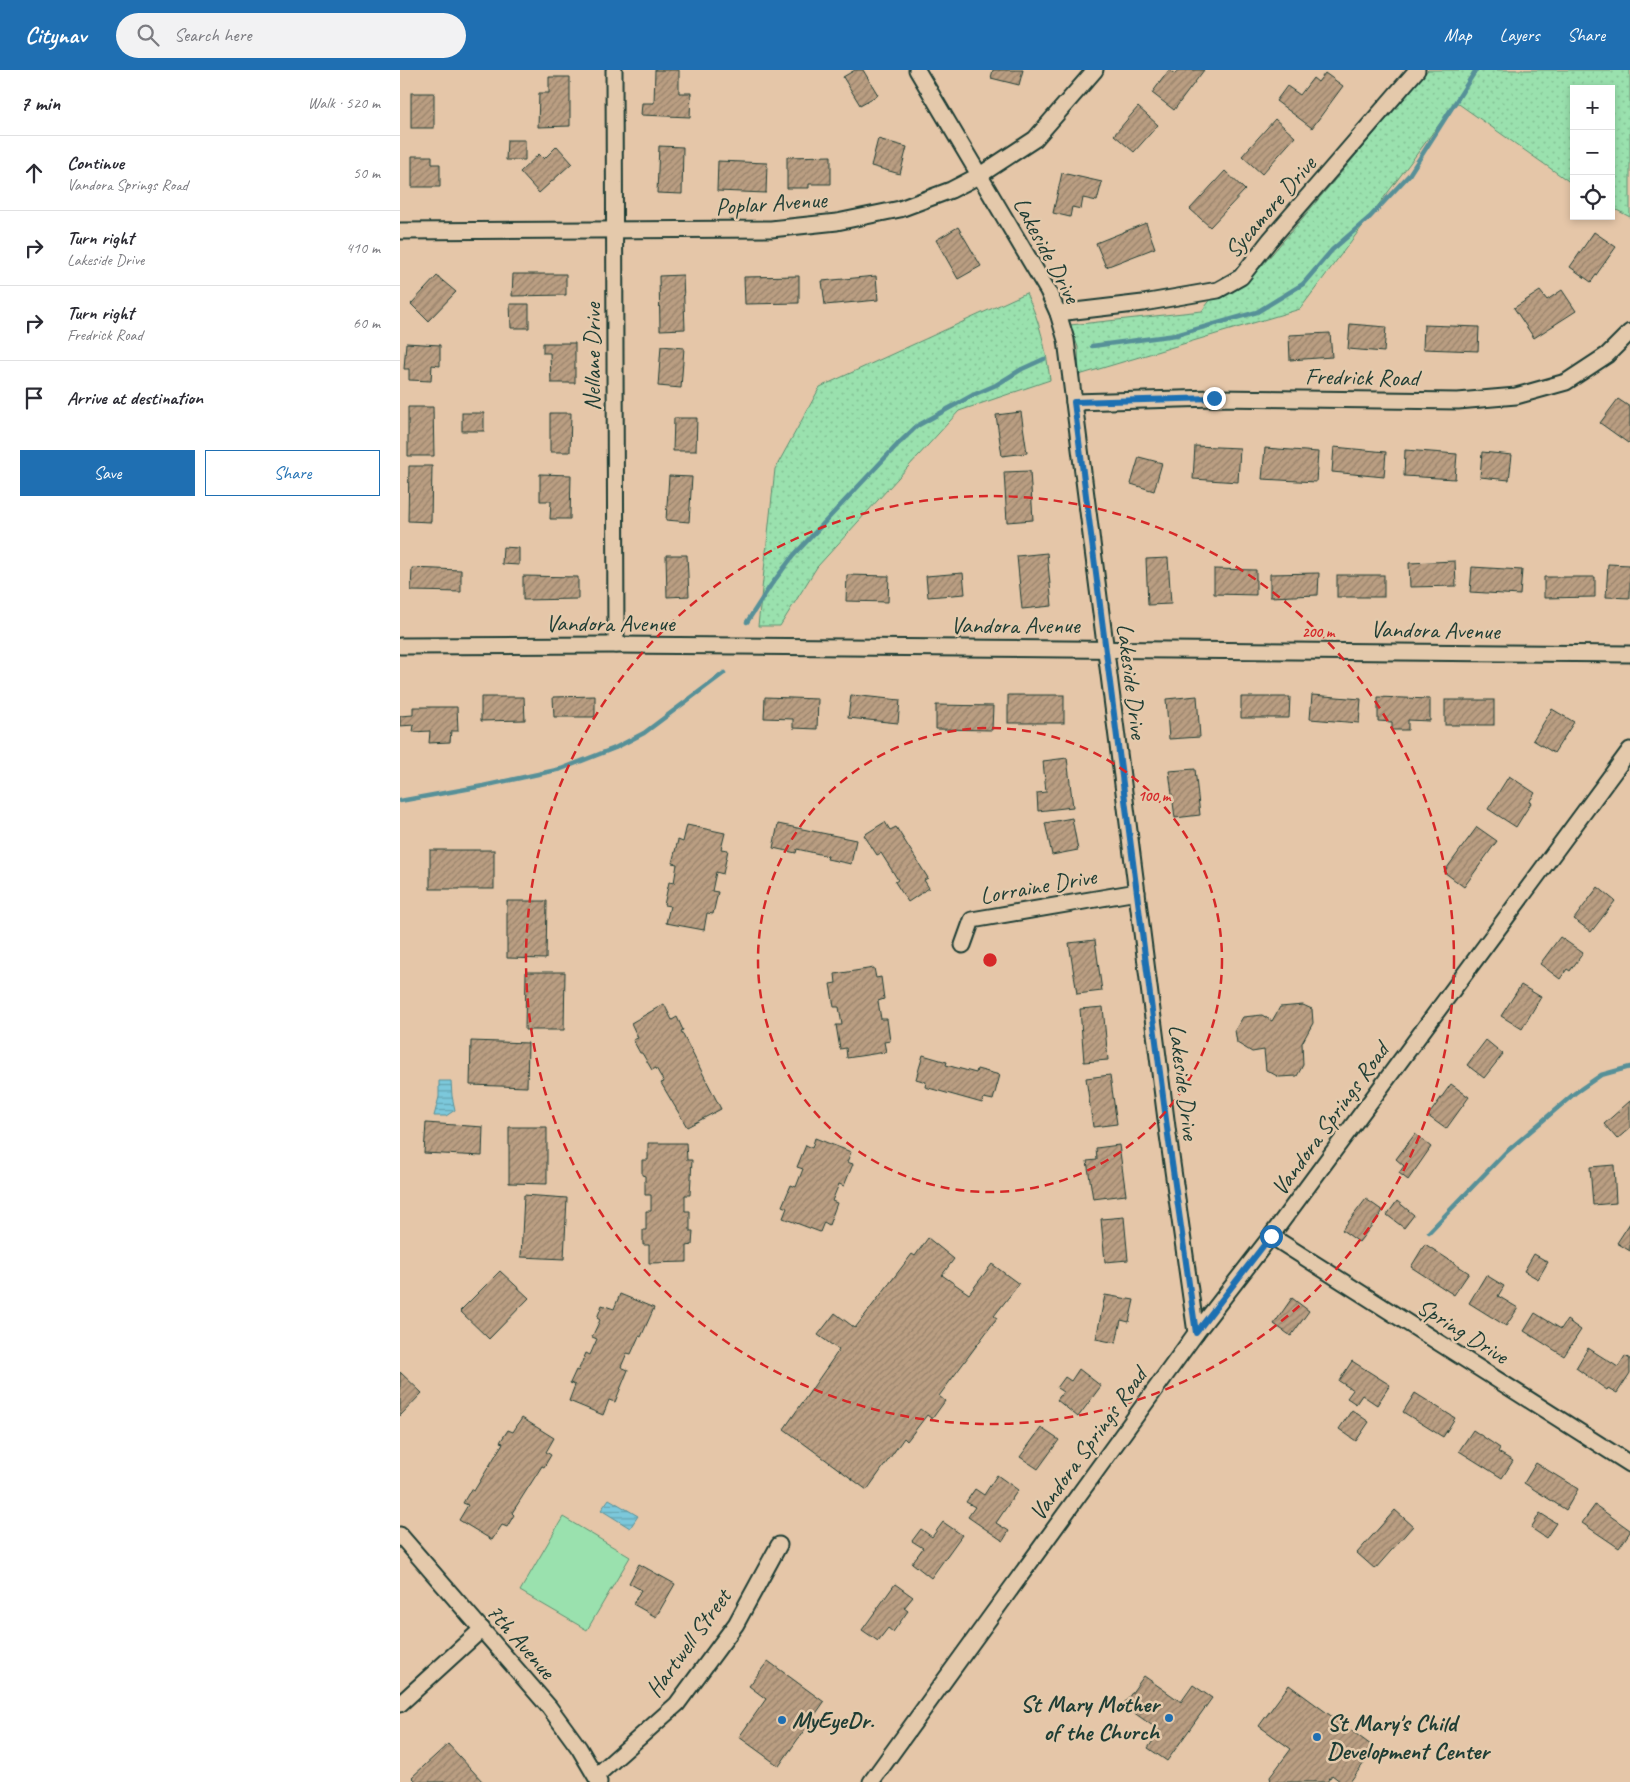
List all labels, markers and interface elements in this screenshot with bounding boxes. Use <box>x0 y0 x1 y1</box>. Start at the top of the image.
search box <box>116 13 466 58</box>
text: Citynav <box>25 20 86 50</box>
icon: search <box>134 21 162 49</box>
text: Search here <box>174 23 251 47</box>
text: Map <box>1444 24 1472 46</box>
text: Layers <box>1500 24 1539 46</box>
text: Share <box>1567 24 1605 46</box>
map controls <box>1570 85 1615 220</box>
button: + <box>1570 85 1615 130</box>
text: 7 min <box>20 90 60 116</box>
text: Walk · 520 m <box>308 93 380 113</box>
button: − <box>1570 130 1615 175</box>
street label: Sycamore Drive <box>1218 148 1324 264</box>
text: Continue <box>67 151 124 175</box>
icon: ahead <box>20 159 48 187</box>
text: 50 m <box>353 163 380 183</box>
text: Vandora Springs Road <box>67 175 188 195</box>
button: locate <box>1570 175 1615 220</box>
street label: Poplar Avenue <box>714 184 830 222</box>
street label: Lakeside Drive <box>1007 192 1088 310</box>
text: Turn right <box>67 226 134 250</box>
icon: right <box>20 234 48 262</box>
text: 410 m <box>346 238 380 258</box>
text: Lakeside Drive <box>67 250 144 270</box>
text: Turn right <box>67 301 134 325</box>
street label: Nellane Drive <box>577 301 607 411</box>
icon: right <box>20 309 48 337</box>
text: 60 m <box>353 313 380 333</box>
text: Fredrick Road <box>67 325 143 345</box>
street label: Fredrick Road <box>1305 361 1423 393</box>
icon: arrive <box>20 384 48 412</box>
text: Arrive at destination <box>67 386 203 410</box>
route end <box>1203 387 1226 410</box>
button: Save <box>20 450 195 496</box>
button: Share <box>205 450 380 496</box>
street label: Vandora Avenue <box>545 608 677 638</box>
street label: Vandora Avenue <box>950 610 1082 640</box>
street label: Vandora Avenue <box>1370 614 1502 646</box>
street label: Lakeside Drive <box>1110 622 1154 743</box>
text: 200 m <box>1302 623 1336 642</box>
text: 100 m <box>1138 787 1172 806</box>
street label: Lorraine Drive <box>978 861 1101 911</box>
centre of rings <box>981 951 999 969</box>
street label: Lakeside Drive <box>1162 1023 1206 1144</box>
street label: Vandora Springs Road <box>1264 1034 1398 1201</box>
route start <box>1260 1225 1283 1248</box>
street label: Spring Drive <box>1412 1291 1516 1372</box>
street label: Vandora Springs Road <box>1022 1359 1156 1526</box>
street label: Hartwell Street <box>639 1581 739 1703</box>
street label: 7th Avenue <box>480 1597 564 1687</box>
place label: St Mary Mother of the Church <box>1020 1689 1161 1747</box>
place label: MyEyeDr. <box>792 1705 875 1735</box>
place label: St Mary's Child Development Center <box>1327 1708 1491 1766</box>
marker: St Mary Mother of the Church <box>1163 1712 1175 1724</box>
marker: MyEyeDr. <box>776 1714 788 1726</box>
marker: St Mary's Child Development Center <box>1311 1731 1323 1743</box>

